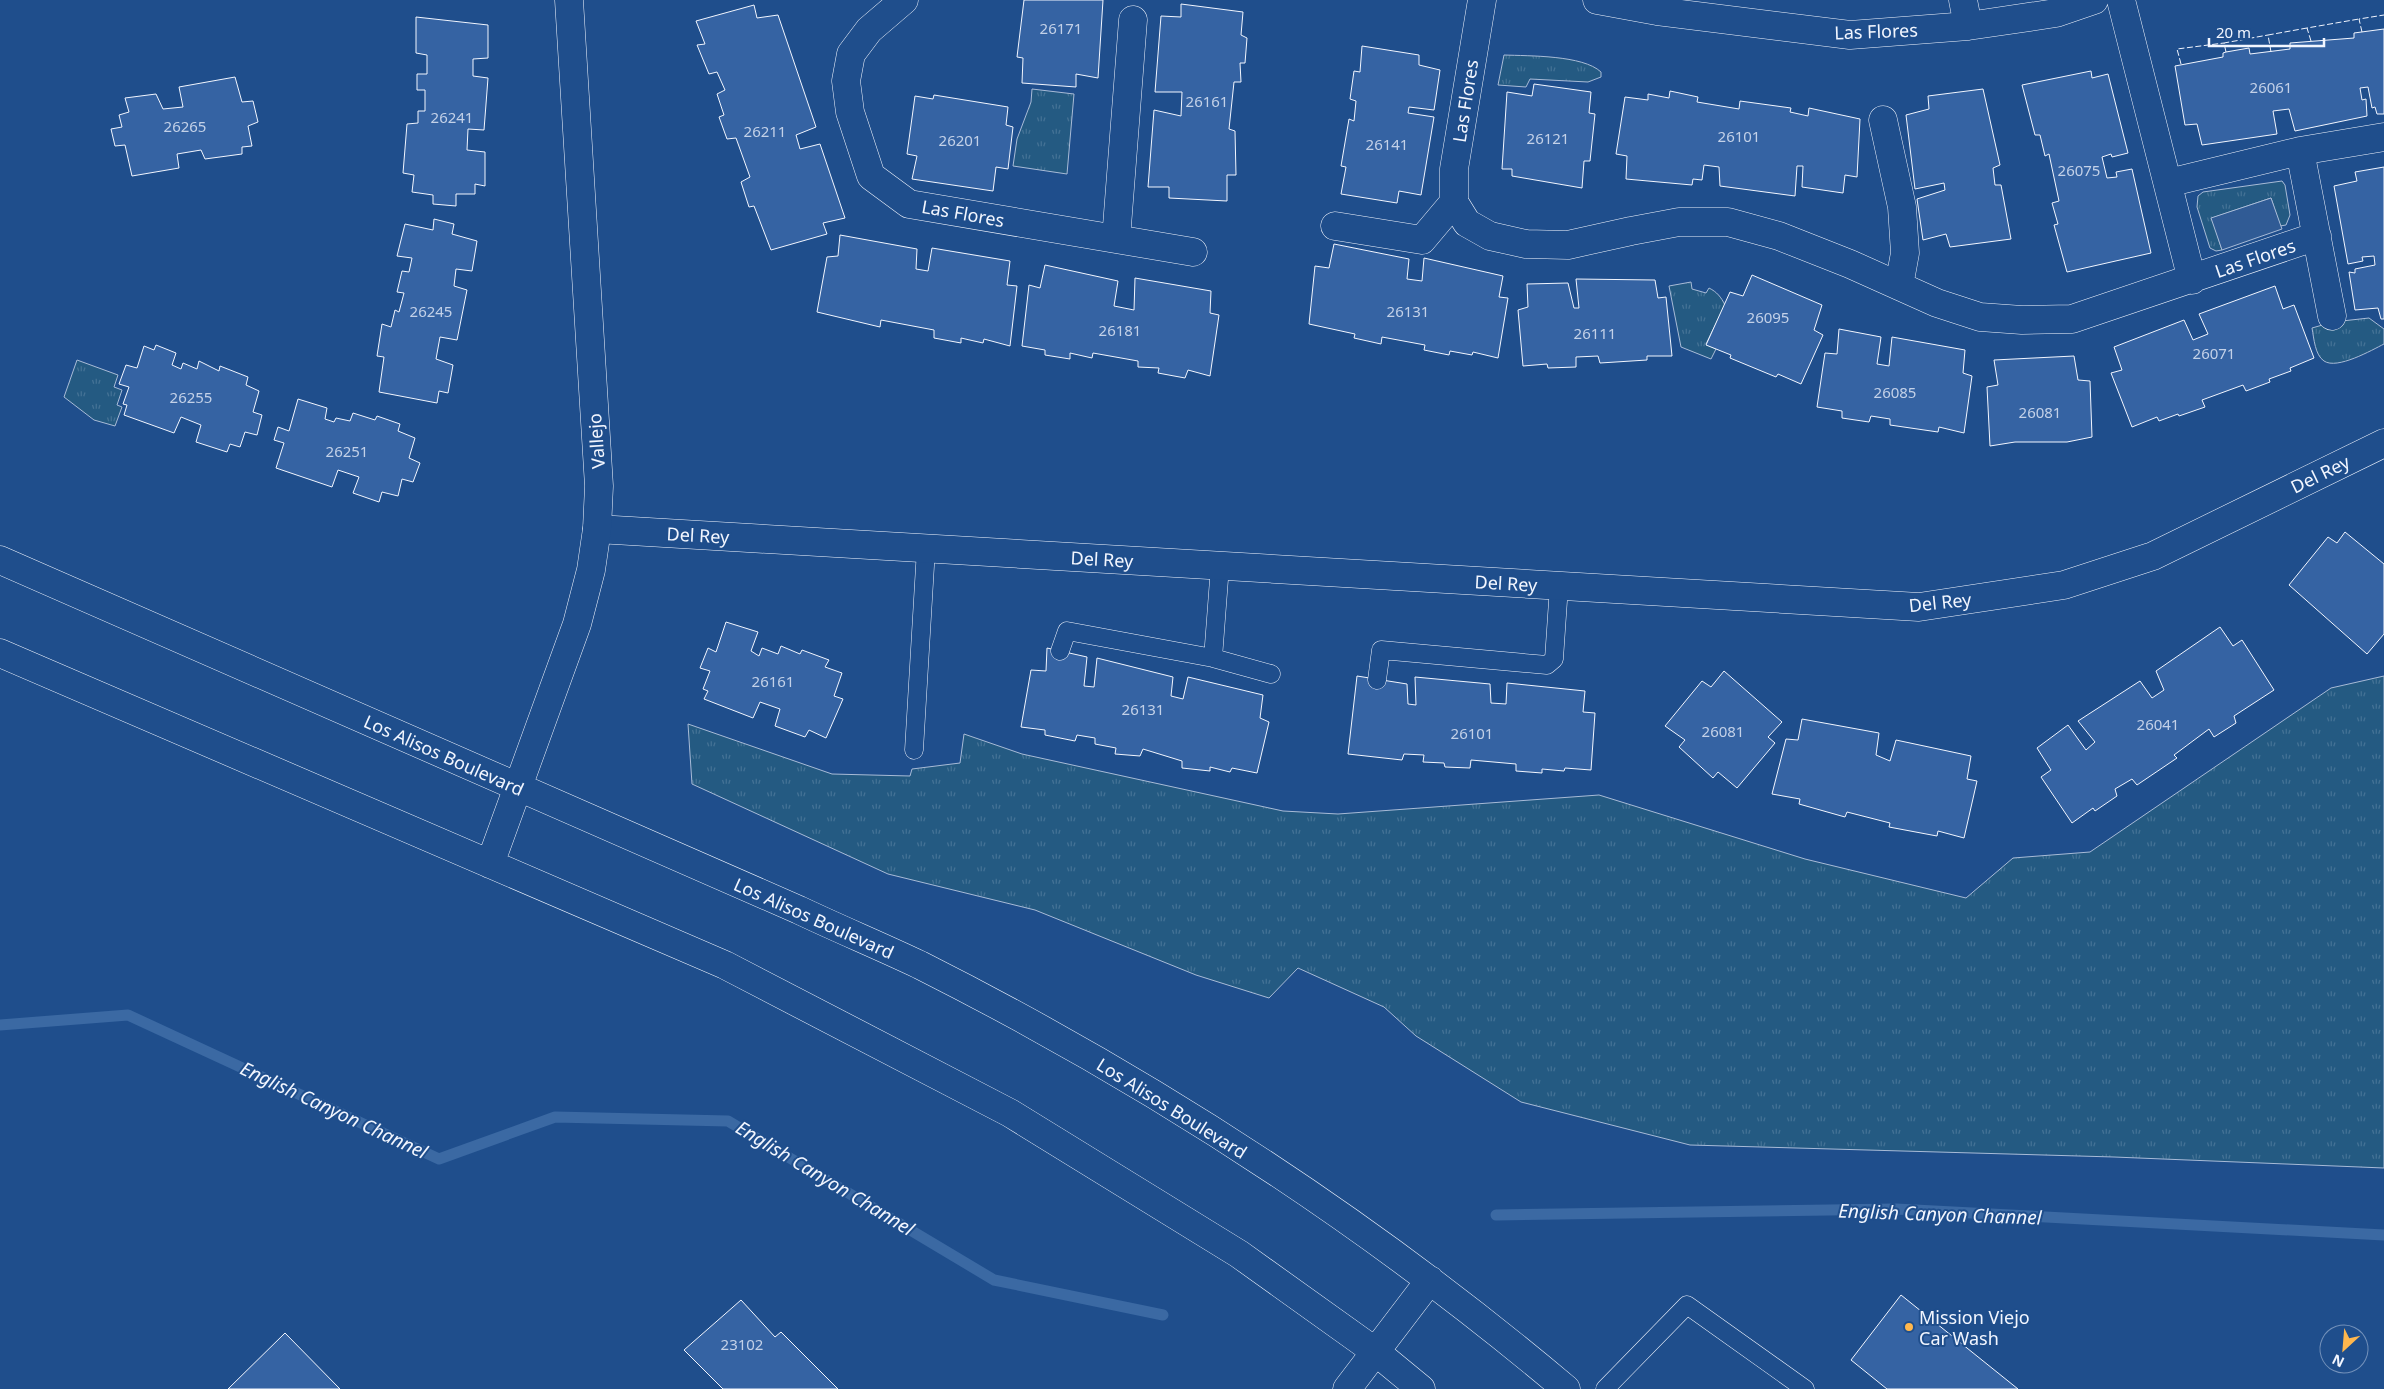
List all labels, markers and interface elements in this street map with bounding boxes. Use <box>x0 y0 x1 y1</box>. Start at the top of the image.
scale bar <box>2209 15 2324 47</box>
house number: 26171 <box>1040 18 1082 38</box>
street label: Las Flores <box>1834 18 1918 44</box>
text: 20 m <box>2216 22 2251 42</box>
street label: Las Flores <box>1447 58 1483 144</box>
house number: 26061 <box>2250 77 2292 97</box>
house number: 26161 <box>1186 91 1228 111</box>
house number: 26241 <box>431 107 473 127</box>
house number: 26265 <box>164 116 206 136</box>
house number: 26211 <box>744 121 786 141</box>
house number: 26101 <box>1718 126 1760 146</box>
house number: 26121 <box>1527 128 1569 148</box>
house number: 26201 <box>939 130 981 150</box>
house number: 26141 <box>1366 134 1408 154</box>
house number: 26075 <box>2058 160 2100 180</box>
street label: Las Flores <box>920 194 1006 232</box>
street label: Las Flores <box>2212 233 2298 283</box>
house number: 26245 <box>410 301 452 321</box>
house number: 26131 <box>1387 301 1429 321</box>
house number: 26095 <box>1747 307 1789 327</box>
house number: 26181 <box>1099 320 1141 340</box>
house number: 26111 <box>1574 323 1616 343</box>
house number: 26071 <box>2193 343 2235 363</box>
house number: 26085 <box>1874 382 1916 402</box>
house number: 26255 <box>170 387 212 407</box>
house number: 26081 <box>2019 402 2061 422</box>
street label: Vallejo <box>582 412 610 470</box>
house number: 26251 <box>326 441 368 461</box>
street label: Del Rey <box>2287 449 2354 499</box>
street label: Del Rey <box>666 521 731 549</box>
street label: Del Rey <box>1070 545 1135 573</box>
street label: Del Rey <box>1474 569 1539 597</box>
street label: Del Rey <box>1908 587 1973 617</box>
house number: 26161 <box>752 671 794 691</box>
house number: 26131 <box>1122 699 1164 719</box>
street label: Los Alisos Boulevard <box>360 709 528 801</box>
house number: 26041 <box>2137 714 2179 734</box>
house number: 26081 <box>1702 721 1744 741</box>
house number: 26101 <box>1451 723 1493 743</box>
street label: Los Alisos Boulevard <box>730 872 898 964</box>
street label: Los Alisos Boulevard <box>1092 1052 1252 1164</box>
water label: English Canyon Channel <box>236 1055 433 1165</box>
water label: English Canyon Channel <box>731 1114 920 1242</box>
water label: English Canyon Channel <box>1838 1197 2043 1231</box>
place label: Mission Viejo Car Wash <box>1919 1305 2030 1350</box>
marker: Mission Viejo Car Wash <box>1903 1321 1915 1333</box>
north arrow <box>2319 1324 2369 1374</box>
house number: 23102 <box>721 1334 763 1354</box>
text: N <box>2329 1350 2347 1372</box>

